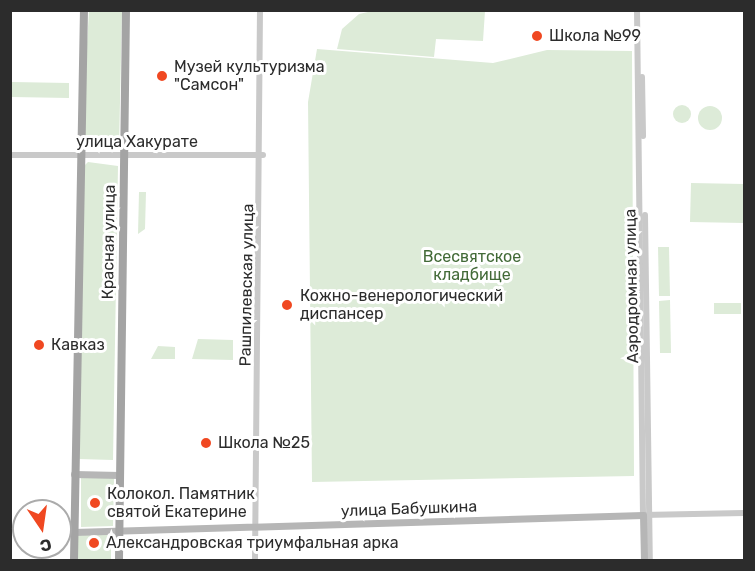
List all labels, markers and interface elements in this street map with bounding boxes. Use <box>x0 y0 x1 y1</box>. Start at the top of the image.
place label: Школа №99 <box>549 26 641 46</box>
marker: Школа №99 <box>530 29 544 43</box>
place label: Музей культуризма "Самсон" <box>174 57 325 95</box>
marker: Музей культуризма "Самсон" <box>155 69 169 83</box>
street label: улица Хакурате <box>76 132 198 152</box>
street label: Красная улица <box>98 185 120 299</box>
street label: Рашпилевская улица <box>236 203 258 367</box>
street label: Аэродромная улица <box>621 208 643 364</box>
park label: Всесвятское кладбище <box>423 247 521 285</box>
place label: Кожно-венерологический диспансер <box>300 286 503 324</box>
marker: Кожно-венерологический диспансер <box>278 296 296 314</box>
place label: Кавказ <box>51 335 105 355</box>
marker: Кавказ <box>32 338 46 352</box>
place label: Школа №25 <box>218 433 310 453</box>
marker: Школа №25 <box>199 436 213 450</box>
place label: Колокол. Памятник святой Екатерине <box>107 484 255 522</box>
marker: Колокол. Памятник святой Екатерине <box>88 496 102 510</box>
street label: улица Бабушкина <box>340 497 478 521</box>
north arrow <box>12 499 72 559</box>
place label: Александровская триумфальная арка <box>106 533 398 553</box>
text: С <box>38 535 53 556</box>
marker: Александровская триумфальная арка <box>87 536 101 550</box>

